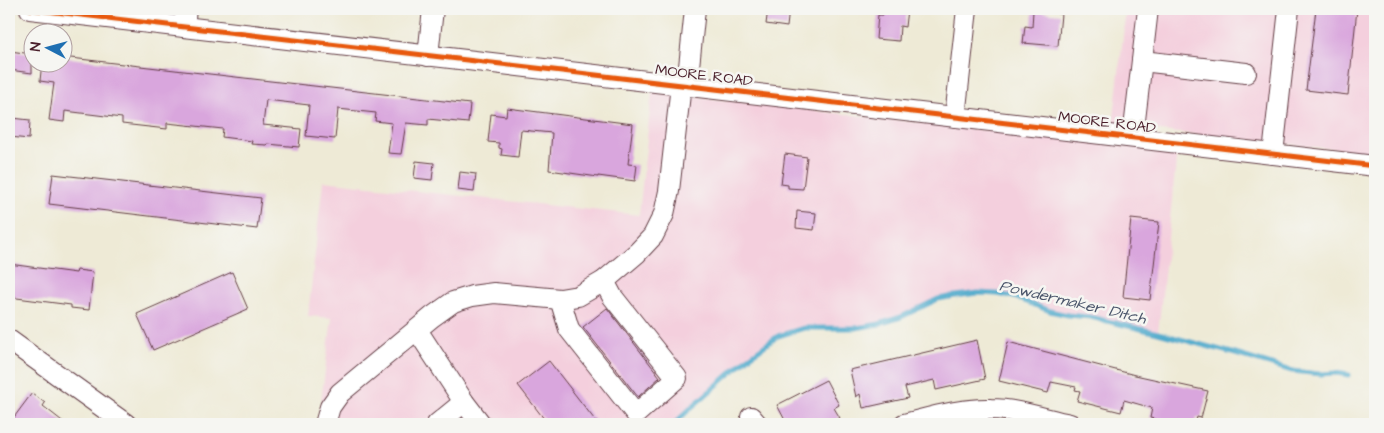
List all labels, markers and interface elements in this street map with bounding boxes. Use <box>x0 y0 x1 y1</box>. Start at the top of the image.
north arrow <box>22 22 72 72</box>
text: N <box>26 41 46 52</box>
street label: MOORE ROAD <box>654 59 754 92</box>
street label: MOORE ROAD <box>1057 106 1157 139</box>
water label: Powdermaker Ditch <box>997 274 1149 330</box>

